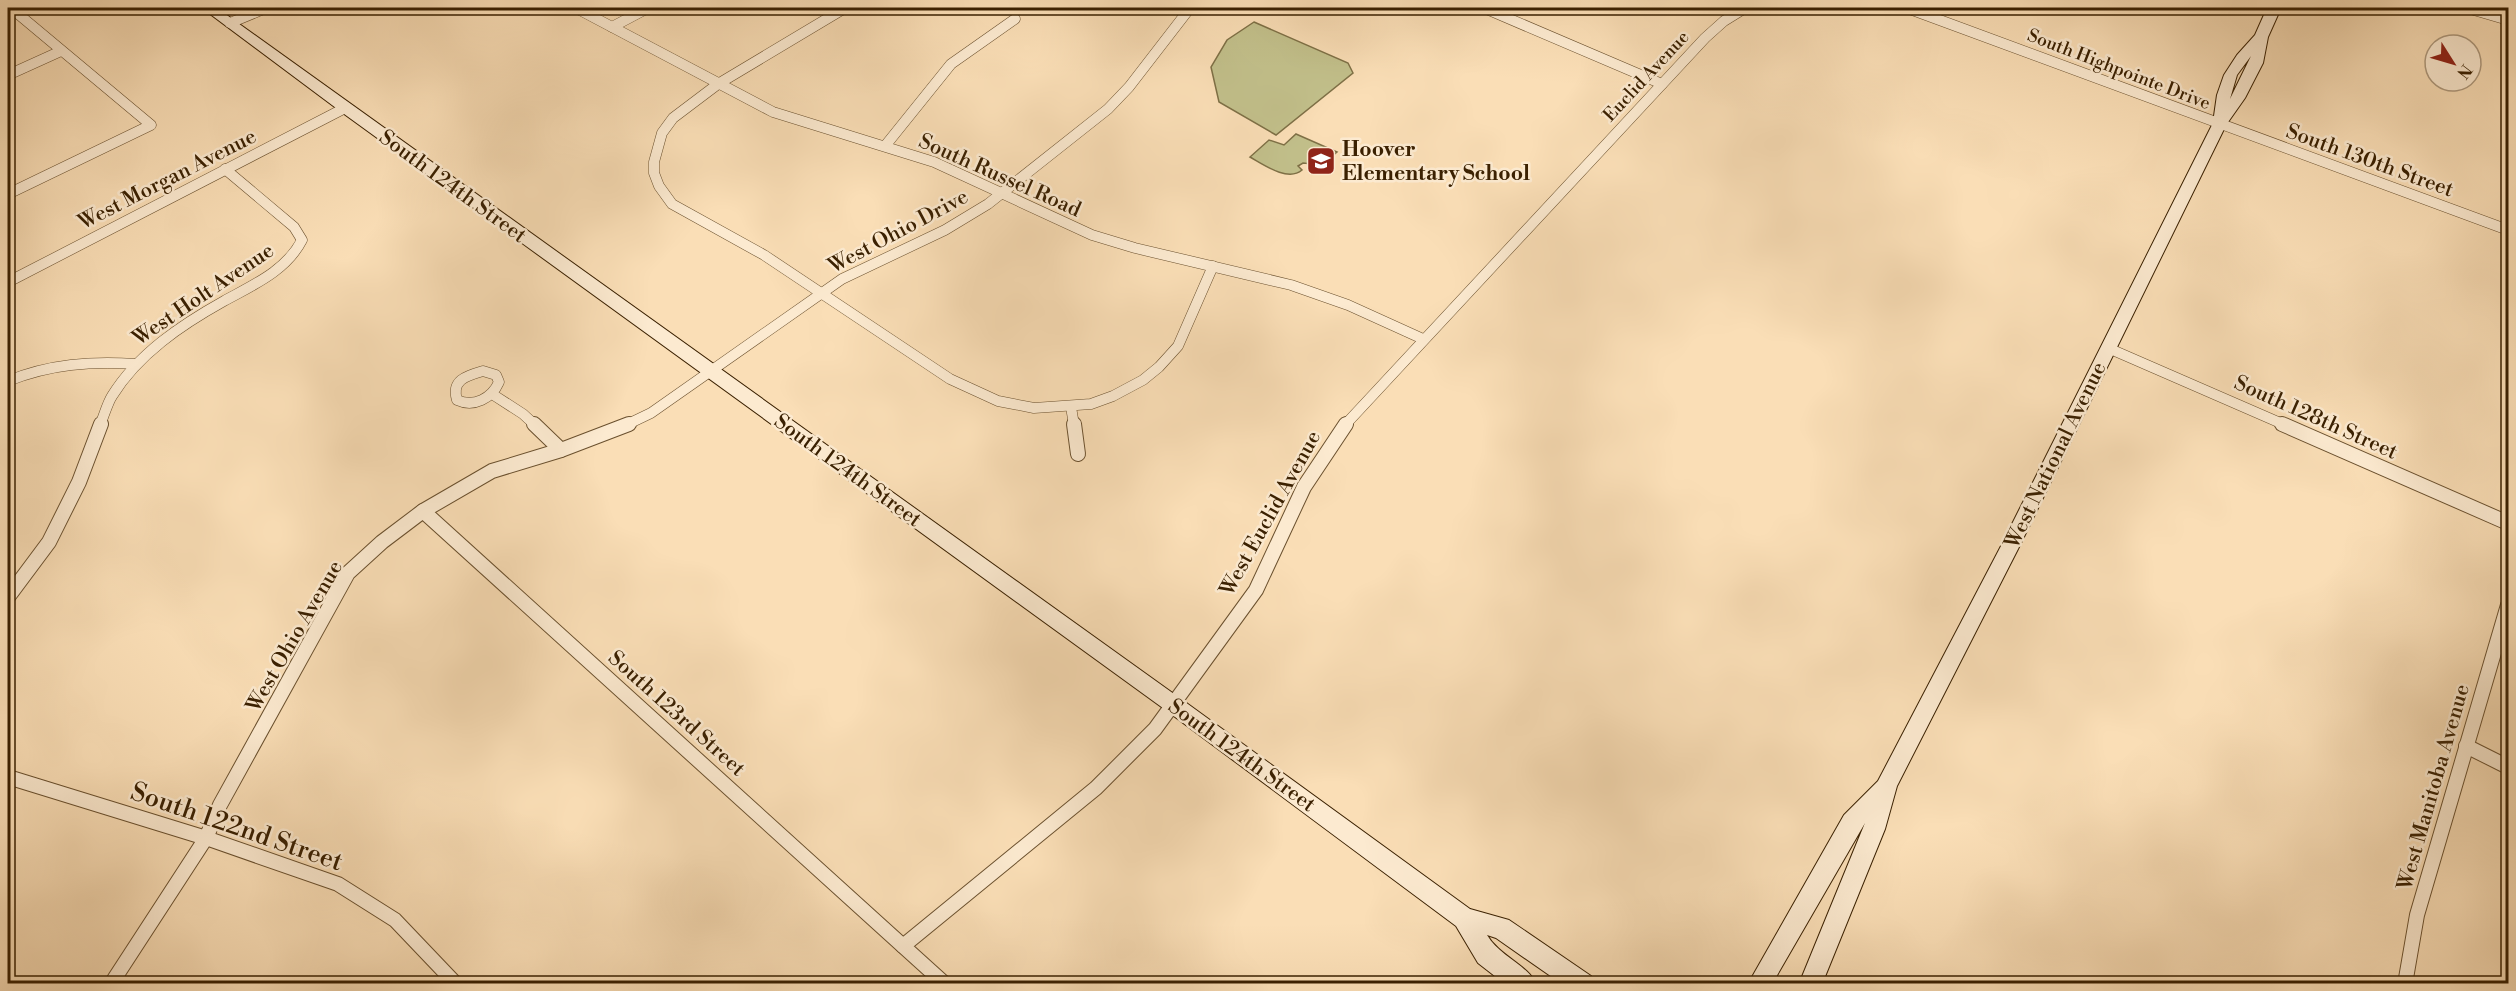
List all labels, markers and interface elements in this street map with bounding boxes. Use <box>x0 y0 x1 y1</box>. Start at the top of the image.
street label: South Highpointe Drive <box>2024 24 2214 115</box>
street label: Euclid Avenue <box>1598 26 1694 127</box>
north arrow <box>2423 33 2483 93</box>
text: N <box>2452 60 2476 83</box>
street label: South 130th Street <box>2282 119 2458 204</box>
street label: West Morgan Avenue <box>73 124 261 236</box>
street label: South 124th Street <box>374 125 532 249</box>
street label: South Russel Road <box>914 128 1085 223</box>
place label: Hoover Elementary School <box>1342 137 1530 187</box>
school or university icon: Hoover Elementary School <box>1305 145 1337 177</box>
street label: West Ohio Drive <box>823 184 973 280</box>
street label: West Holt Avenue <box>127 238 279 352</box>
street label: West National Avenue <box>1999 358 2112 554</box>
street label: South 128th Street <box>2230 370 2402 466</box>
street label: South 124th Street <box>769 409 927 533</box>
street label: West Euclid Avenue <box>1214 426 1327 602</box>
street label: West Ohio Avenue <box>240 556 349 718</box>
street label: South 123rd Street <box>602 645 751 783</box>
street label: West Manitoba Avenue <box>2392 681 2476 894</box>
street label: South 124th Street <box>1163 694 1321 818</box>
street label: South 122nd Street <box>126 776 347 878</box>

